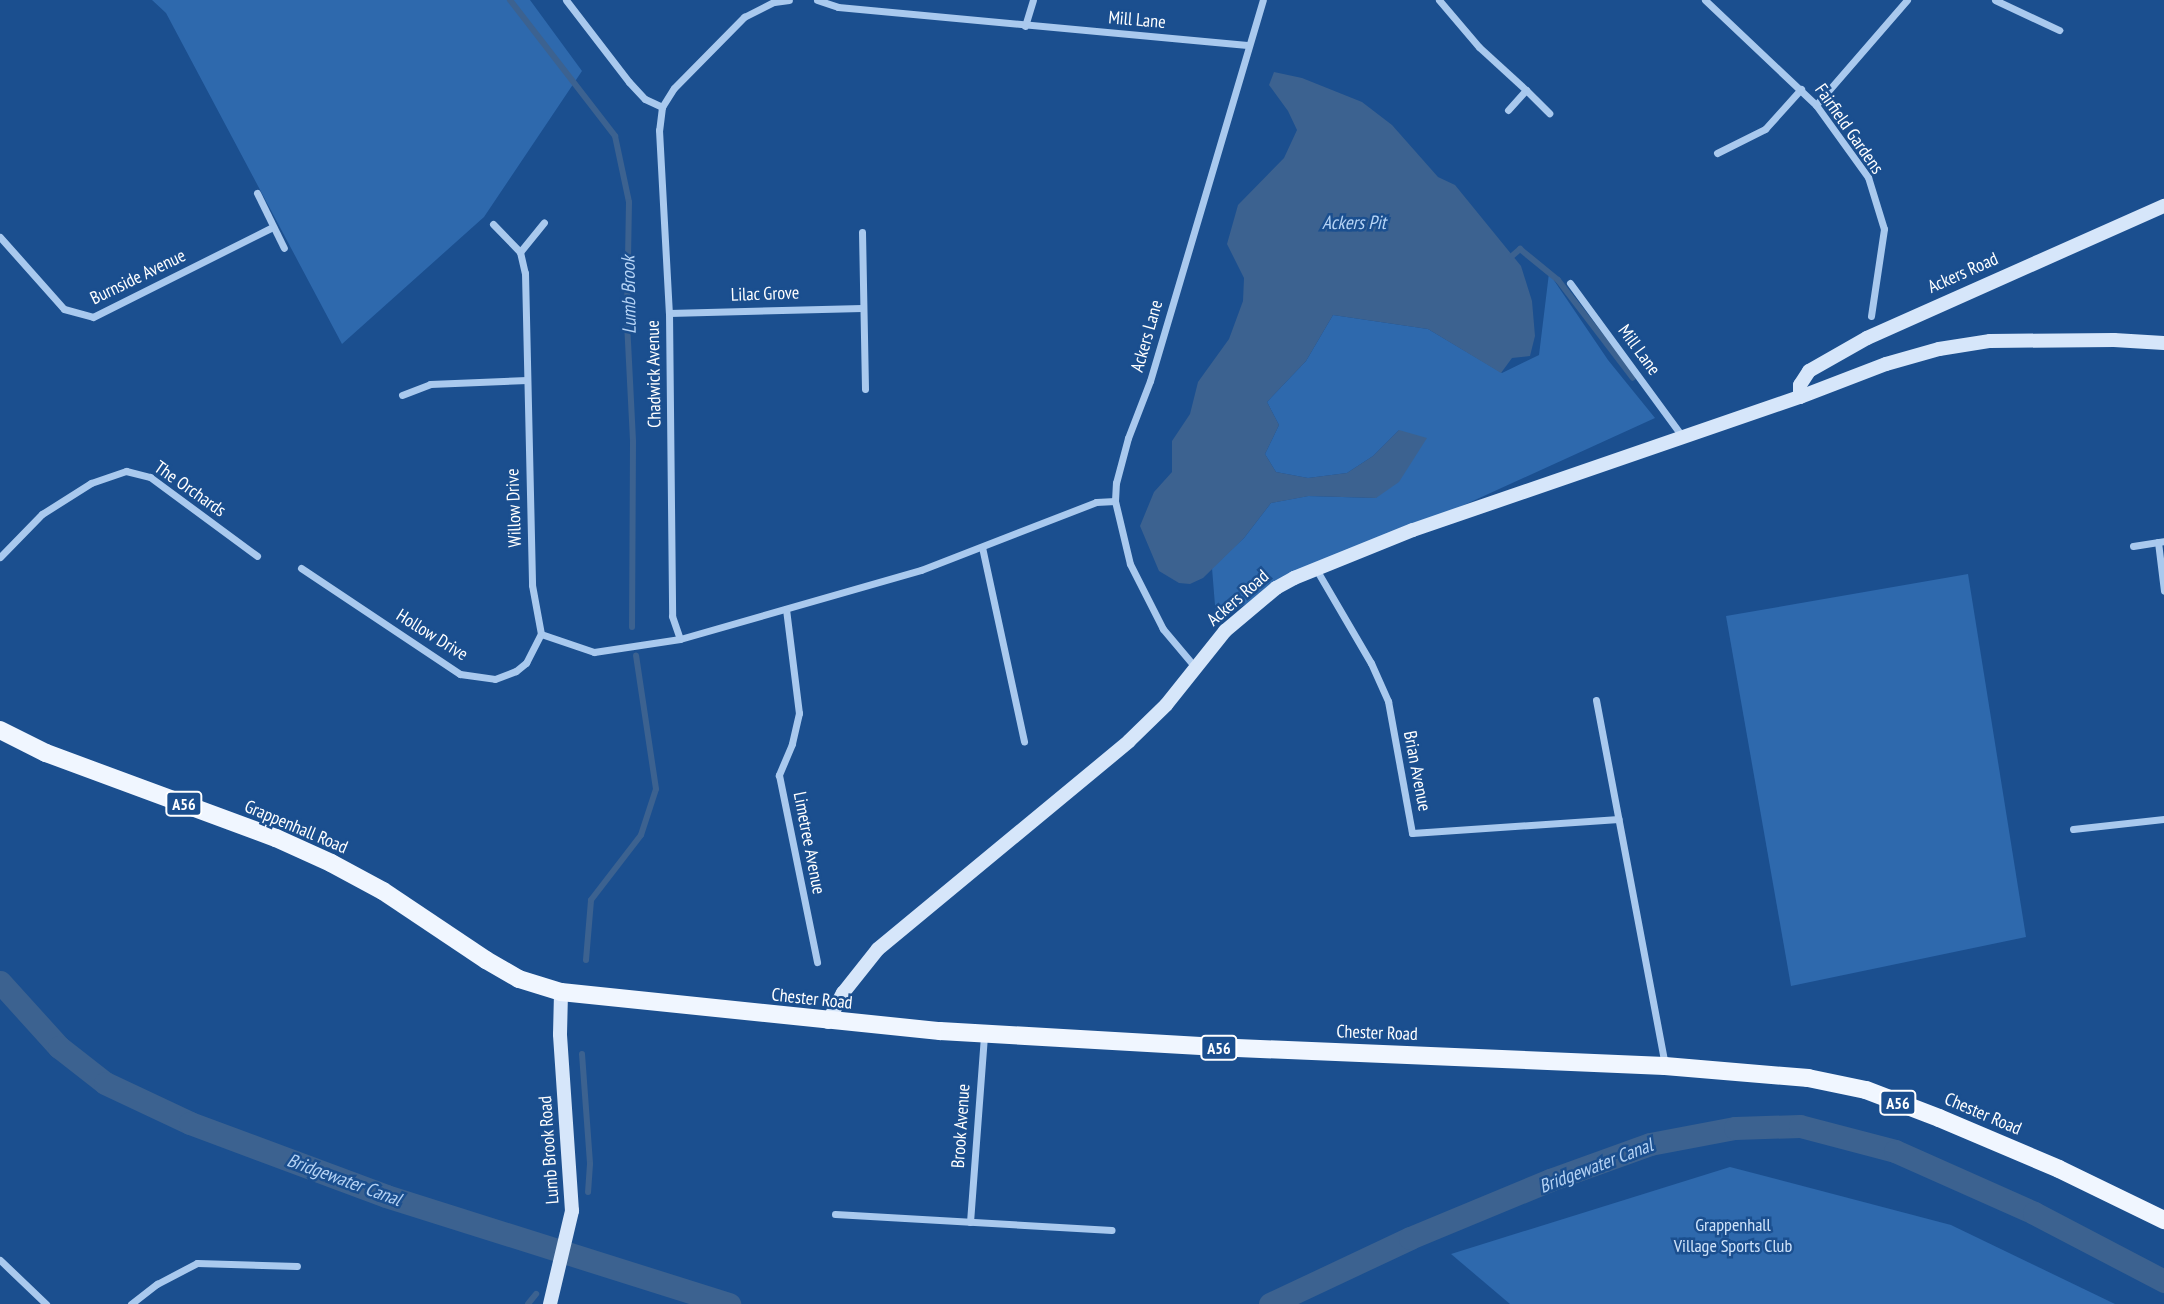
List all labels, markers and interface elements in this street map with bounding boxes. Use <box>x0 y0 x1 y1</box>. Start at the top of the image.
street label: Mill Lane <box>1108 7 1166 33</box>
street label: Fairfield Gardens <box>1810 80 1888 178</box>
water label: Ackers Pit <box>1322 212 1386 234</box>
street label: Burnside Avenue <box>87 245 189 309</box>
street label: Ackers Road <box>1925 248 2001 298</box>
water label: Lumb Brook <box>617 256 641 334</box>
street label: Lilac Grove <box>730 282 800 306</box>
street label: Ackers Lane <box>1126 298 1168 374</box>
street label: Chadwick Avenue <box>642 320 666 428</box>
street label: Mill Lane <box>1613 320 1665 380</box>
street label: The Orchards <box>150 457 230 521</box>
street label: Willow Drive <box>502 468 526 548</box>
street label: Ackers Road <box>1203 565 1273 631</box>
street label: Hollow Drive <box>392 604 472 666</box>
street label: Brian Avenue <box>1399 729 1435 813</box>
street label: Limetree Avenue <box>788 790 830 896</box>
road number: A56 <box>165 792 203 817</box>
street label: Grappenhall Road <box>241 796 351 858</box>
street label: Chester Road <box>770 984 854 1014</box>
street label: Chester Road <box>1336 1021 1418 1045</box>
road number: A56 <box>1200 1036 1238 1060</box>
street label: Brook Avenue <box>947 1083 975 1169</box>
street label: Chester Road <box>1941 1088 2025 1140</box>
road number: A56 <box>1879 1091 1917 1116</box>
street label: Lumb Brook Road <box>534 1095 564 1205</box>
water label: Bridgewater Canal <box>1536 1134 1656 1198</box>
water label: Bridgewater Canal <box>284 1149 404 1211</box>
park label: Grappenhall Village Sports Club <box>1674 1215 1792 1258</box>

